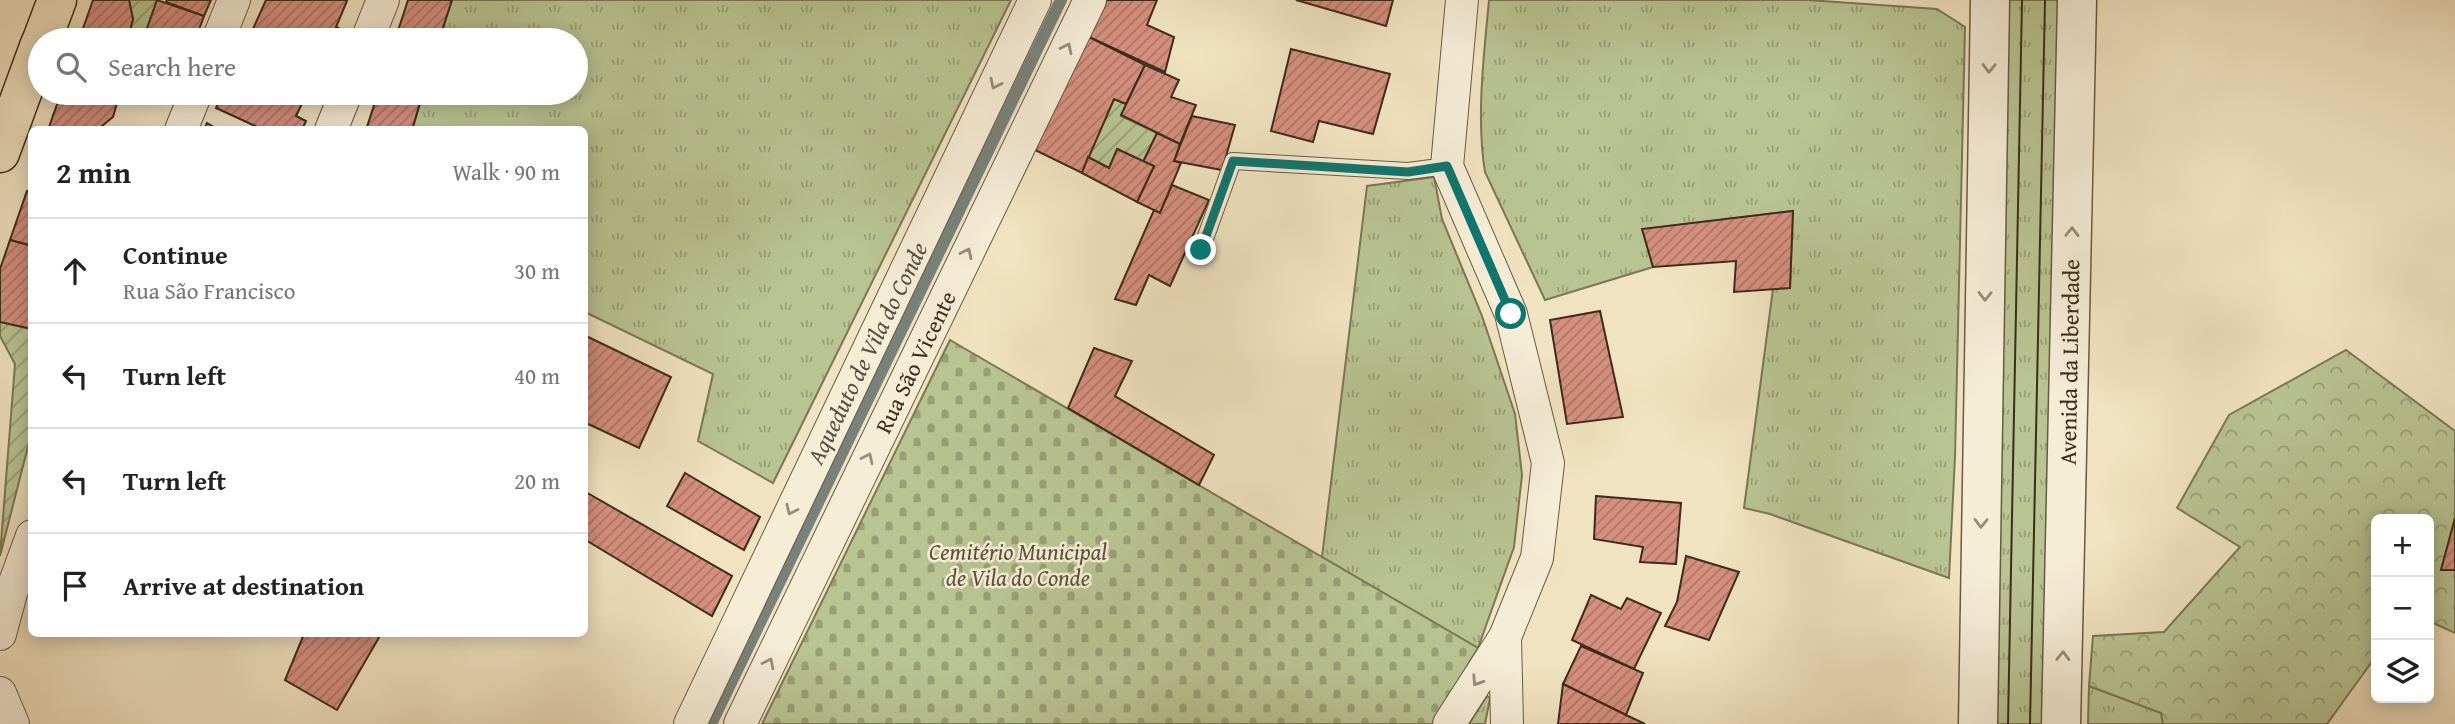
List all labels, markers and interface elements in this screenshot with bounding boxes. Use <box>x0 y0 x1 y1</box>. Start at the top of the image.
search box <box>28 28 588 105</box>
one-way arrow <box>1058 43 1072 55</box>
text: Search here <box>108 47 236 86</box>
icon: search <box>52 48 90 86</box>
one-way arrow <box>1981 63 1997 74</box>
one-way arrow <box>990 77 1004 89</box>
text: 2 min <box>56 150 131 194</box>
text: Walk · 90 m <box>452 155 560 188</box>
one-way arrow <box>2064 227 2080 237</box>
route end <box>1185 234 1216 265</box>
text: Continue <box>123 235 228 274</box>
water label: Aqueduto de Vila do Conde <box>797 236 936 471</box>
one-way arrow <box>959 248 973 260</box>
icon: ahead <box>56 252 94 290</box>
text: 30 m <box>514 254 560 287</box>
street label: Avenida da Liberdade <box>2051 259 2087 465</box>
text: Rua São Francisco <box>123 274 296 307</box>
street label: Rua São Vicente <box>866 285 964 439</box>
one-way arrow <box>1977 291 1993 301</box>
route start <box>1495 298 1526 329</box>
text: Turn left <box>123 356 226 395</box>
icon: left <box>56 357 94 395</box>
text: 40 m <box>514 359 560 392</box>
one-way arrow <box>860 453 874 465</box>
text: Turn left <box>123 461 226 500</box>
icon: left <box>56 462 94 500</box>
text: 20 m <box>514 464 560 497</box>
one-way arrow <box>785 503 799 515</box>
map controls <box>2371 514 2434 703</box>
button: + <box>2371 514 2434 577</box>
one-way arrow <box>1974 518 1989 529</box>
park label: Cemitério Municipal de Vila do Conde <box>929 535 1107 594</box>
text: Arrive at destination <box>123 566 364 605</box>
icon: arrive <box>56 567 94 605</box>
button: − <box>2371 577 2434 640</box>
button: layers <box>2371 640 2434 703</box>
one-way arrow <box>2055 650 2071 661</box>
one-way arrow <box>761 658 775 670</box>
one-way arrow <box>1472 673 1485 686</box>

